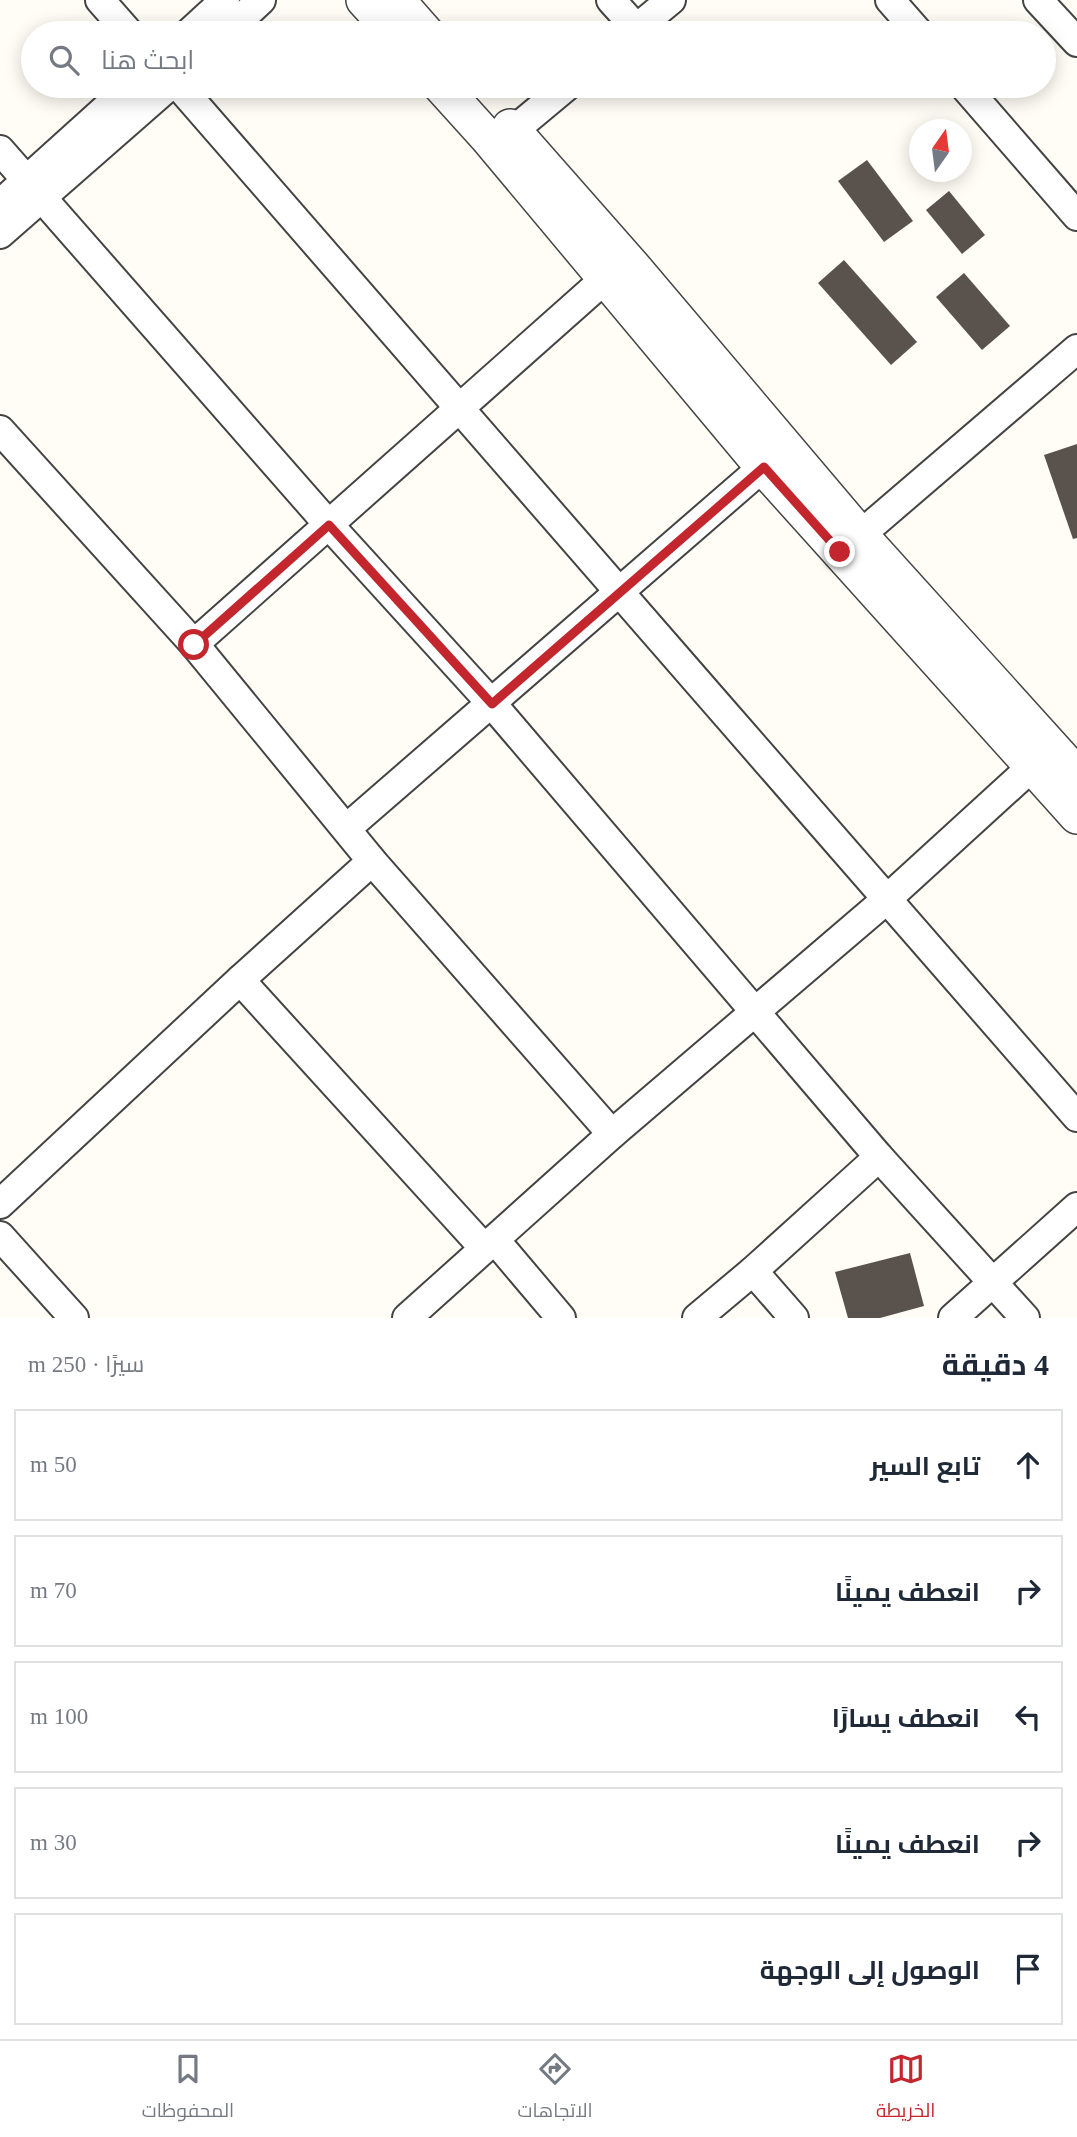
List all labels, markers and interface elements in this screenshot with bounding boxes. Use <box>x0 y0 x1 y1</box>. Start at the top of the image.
search box <box>21 21 1056 98</box>
icon: search <box>45 41 83 79</box>
text: ابحث هنا <box>101 46 194 75</box>
north arrow <box>909 119 972 182</box>
route end <box>824 536 855 567</box>
route start <box>178 629 209 660</box>
text: 4 دقيقة <box>942 1348 1049 1381</box>
text: سيرًا · 250 m <box>28 1352 144 1377</box>
icon: ahead <box>1009 1446 1047 1484</box>
text: 50 m <box>30 1452 77 1477</box>
text: تابع السير <box>870 1452 980 1481</box>
icon: right <box>1009 1572 1047 1610</box>
text: 70 m <box>30 1578 77 1603</box>
text: انعطف يمينًا <box>835 1578 980 1607</box>
icon: left <box>1009 1698 1047 1736</box>
text: 100 m <box>30 1704 88 1729</box>
text: انعطف يسارًا <box>832 1704 980 1733</box>
icon: right <box>1009 1824 1047 1862</box>
text: 30 m <box>30 1830 77 1855</box>
text: انعطف يمينًا <box>835 1830 980 1859</box>
icon: arrive <box>1009 1950 1047 1988</box>
text: الوصول إلى الوجهة <box>760 1956 980 1985</box>
tab: المحفوظات <box>142 2050 234 2128</box>
tab: الاتجاهات <box>517 2050 593 2128</box>
tab: الخريطة <box>876 2050 935 2128</box>

